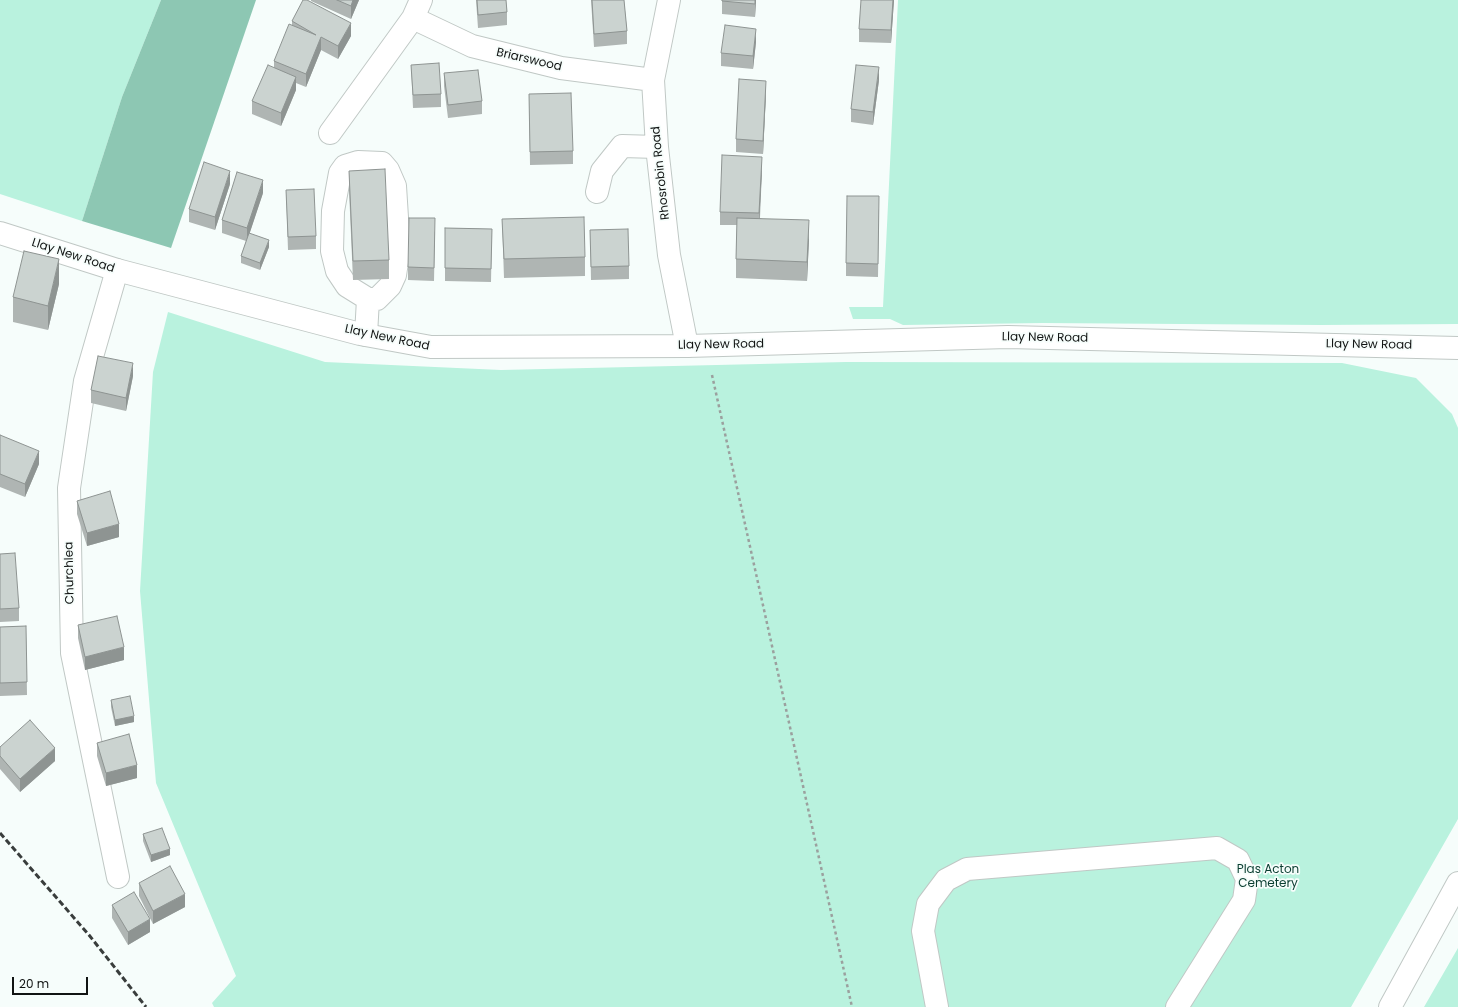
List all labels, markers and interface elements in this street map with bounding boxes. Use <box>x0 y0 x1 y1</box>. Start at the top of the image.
street label: Briarswood <box>495 45 563 75</box>
street label: Rhosrobin Road <box>649 125 673 221</box>
street label: Llay New Road <box>30 236 116 276</box>
street label: Llay New Road <box>343 322 431 354</box>
street label: Llay New Road <box>1002 330 1088 346</box>
street label: Llay New Road <box>678 337 764 353</box>
street label: Llay New Road <box>1326 337 1412 353</box>
street label: Churchlea <box>62 542 78 604</box>
park label: Plas Acton Cemetery <box>1237 863 1299 891</box>
scale bar <box>14 969 90 995</box>
text: 20 m <box>19 975 49 992</box>

